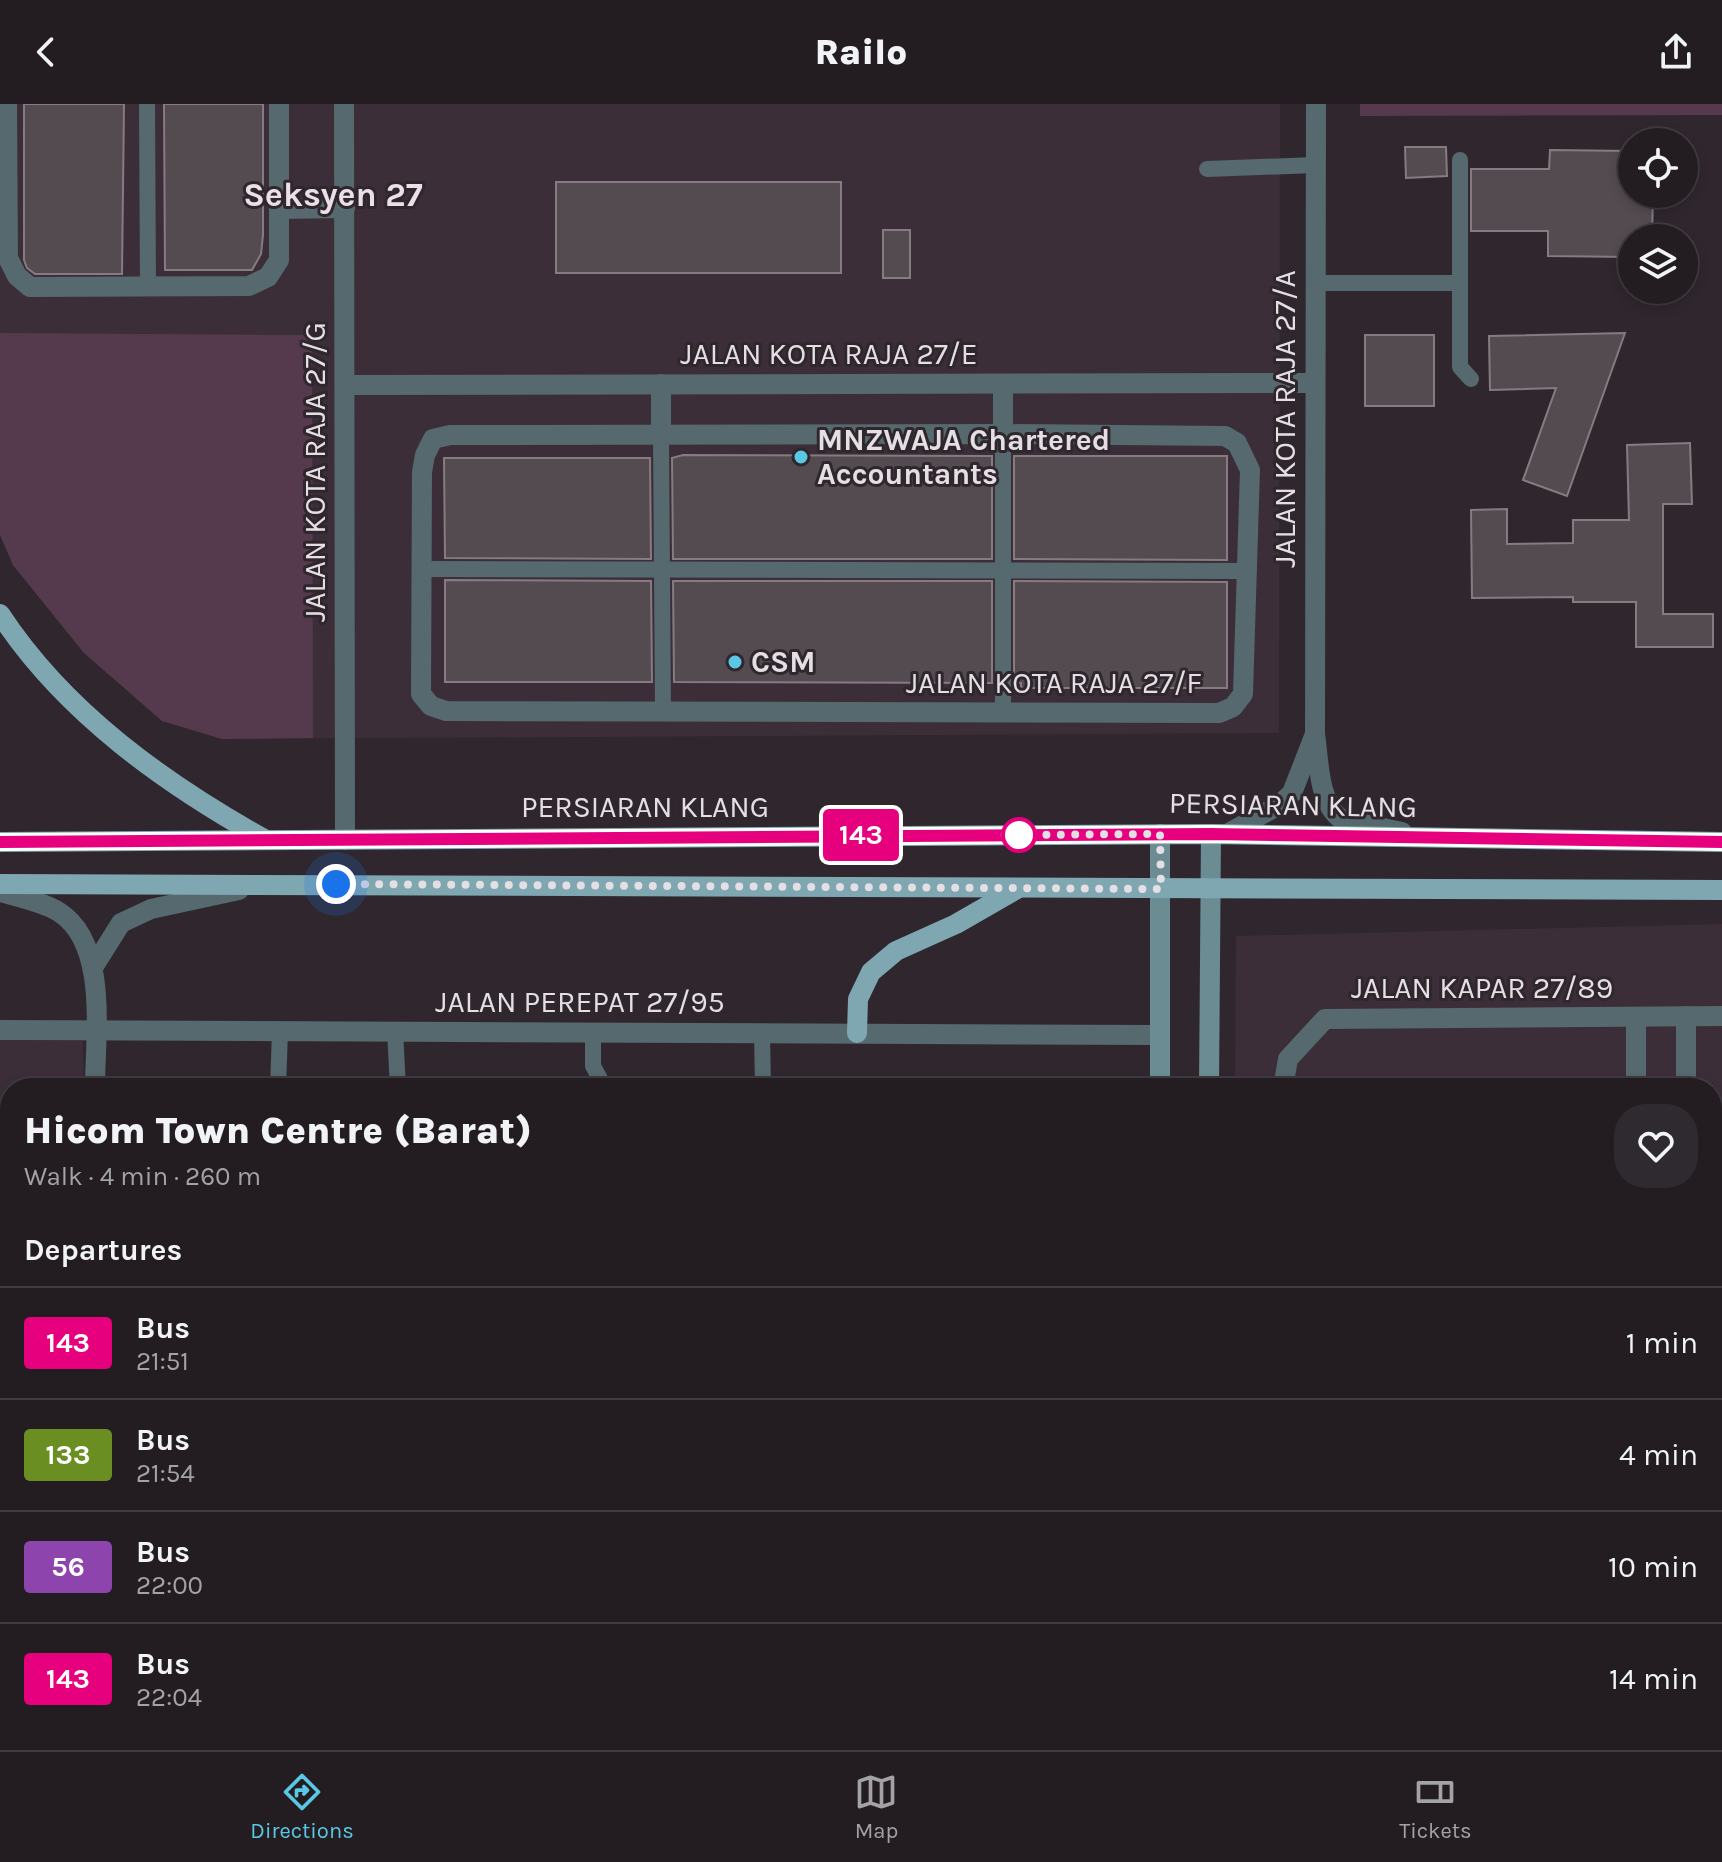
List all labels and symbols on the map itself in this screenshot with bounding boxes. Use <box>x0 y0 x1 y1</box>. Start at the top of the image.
district label: Seksyen 27 <box>243 175 423 215</box>
street label: JALAN KOTA RAJA 27/A <box>1267 270 1303 568</box>
street label: JALAN KOTA RAJA 27/G <box>297 322 333 622</box>
street label: JALAN KOTA RAJA 27/E <box>680 336 978 372</box>
place label: MNZWAJA Chartered Accountants <box>817 422 1110 492</box>
marker: MNZWAJA Chartered Accountants <box>792 448 810 466</box>
place label: CSM <box>751 644 815 680</box>
marker: CSM <box>726 653 744 671</box>
street label: JALAN KOTA RAJA 27/F <box>906 665 1202 701</box>
street label: PERSIARAN KLANG <box>1169 785 1417 825</box>
street label: PERSIARAN KLANG <box>521 789 769 825</box>
line badge: 143 <box>815 809 907 861</box>
unlabelled marker <box>1002 818 1036 852</box>
your location <box>316 864 356 904</box>
street label: JALAN KAPAR 27/89 <box>1351 970 1613 1006</box>
street label: JALAN PEREPAT 27/95 <box>435 984 725 1020</box>

